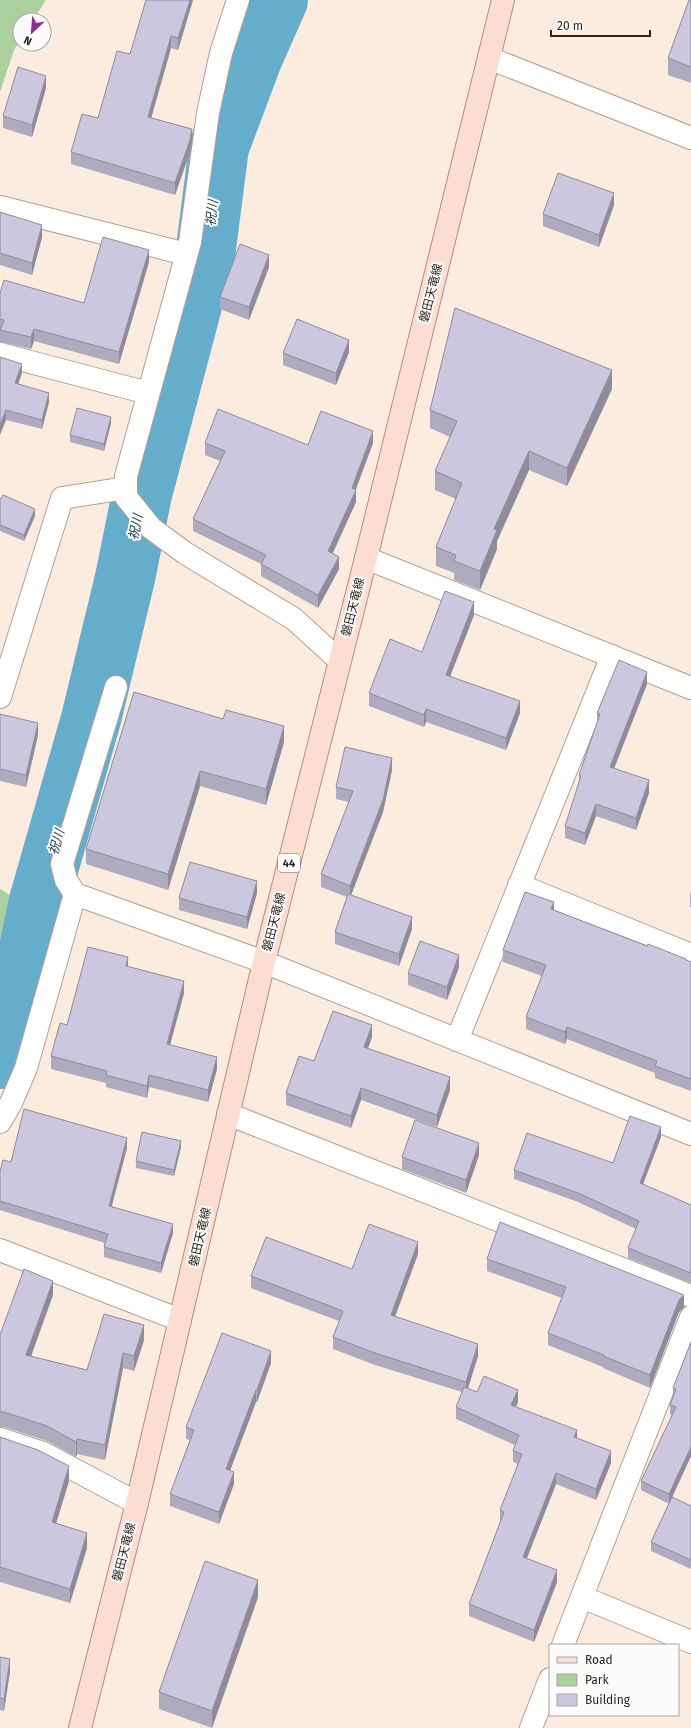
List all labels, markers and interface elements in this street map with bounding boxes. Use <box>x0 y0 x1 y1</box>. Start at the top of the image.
north arrow <box>12 12 52 52</box>
scale bar <box>551 12 650 38</box>
text: 20 m <box>557 19 583 33</box>
text: N <box>22 33 34 48</box>
water label: 祝川 <box>202 197 221 227</box>
street label: 磐田天竜線 <box>417 262 445 324</box>
water label: 祝川 <box>126 511 146 541</box>
street label: 磐田天竜線 <box>339 576 367 638</box>
water label: 祝川 <box>46 826 68 857</box>
road number: 44 <box>278 854 300 872</box>
street label: 磐田天竜線 <box>260 891 288 953</box>
street label: 磐田天竜線 <box>186 1206 214 1268</box>
street label: 磐田天竜線 <box>110 1521 138 1583</box>
legend <box>549 1644 679 1716</box>
text: Road <box>585 1653 613 1667</box>
text: Park <box>585 1673 609 1687</box>
text: Building <box>585 1693 631 1707</box>

